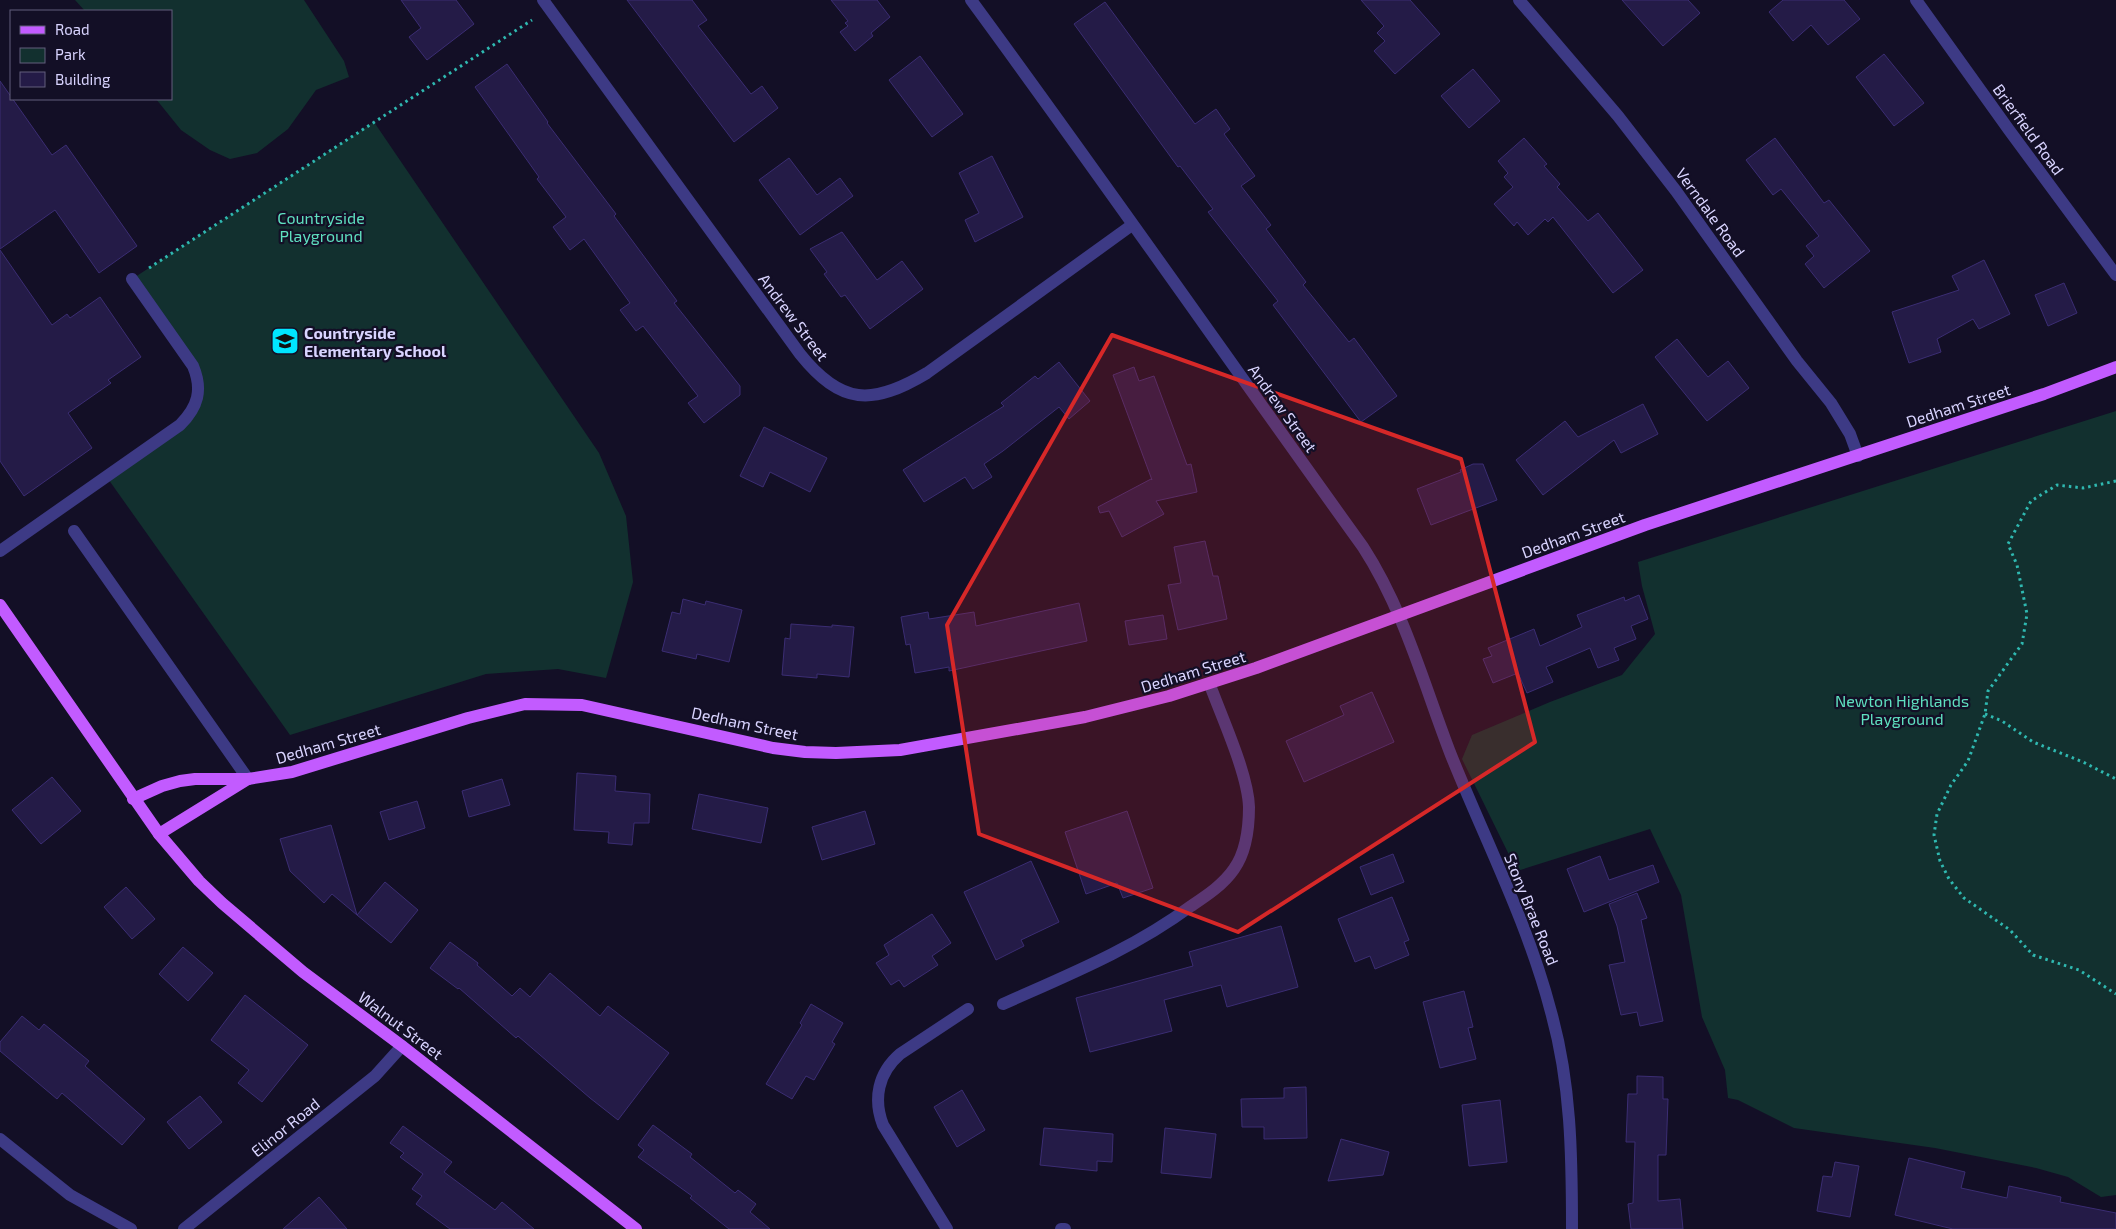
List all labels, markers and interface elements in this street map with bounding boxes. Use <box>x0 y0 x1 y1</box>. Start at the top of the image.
legend <box>10 10 172 100</box>
text: Road <box>55 20 90 38</box>
text: Park <box>55 45 86 63</box>
text: Building <box>55 70 111 88</box>
street label: Brierfield Road <box>1990 80 2068 178</box>
street label: Verndale Road <box>1672 164 1750 260</box>
park label: Countryside Playground <box>277 208 365 245</box>
street label: Andrew Street <box>755 270 833 364</box>
place label: Countryside Elementary School <box>304 323 447 361</box>
school or university icon: Countryside Elementary School <box>270 326 300 356</box>
street label: Andrew Street <box>1245 360 1321 456</box>
street label: Dedham Street <box>1903 379 2013 431</box>
street label: Dedham Street <box>1519 507 1627 561</box>
street label: Dedham Street <box>1138 646 1248 696</box>
park label: Newton Highlands Playground <box>1835 691 1969 728</box>
street label: Dedham Street <box>690 702 800 744</box>
street label: Dedham Street <box>273 719 383 767</box>
street label: Stony Brae Road <box>1501 850 1563 968</box>
street label: Walnut Street <box>355 987 447 1063</box>
street label: Elinor Road <box>247 1094 323 1160</box>

